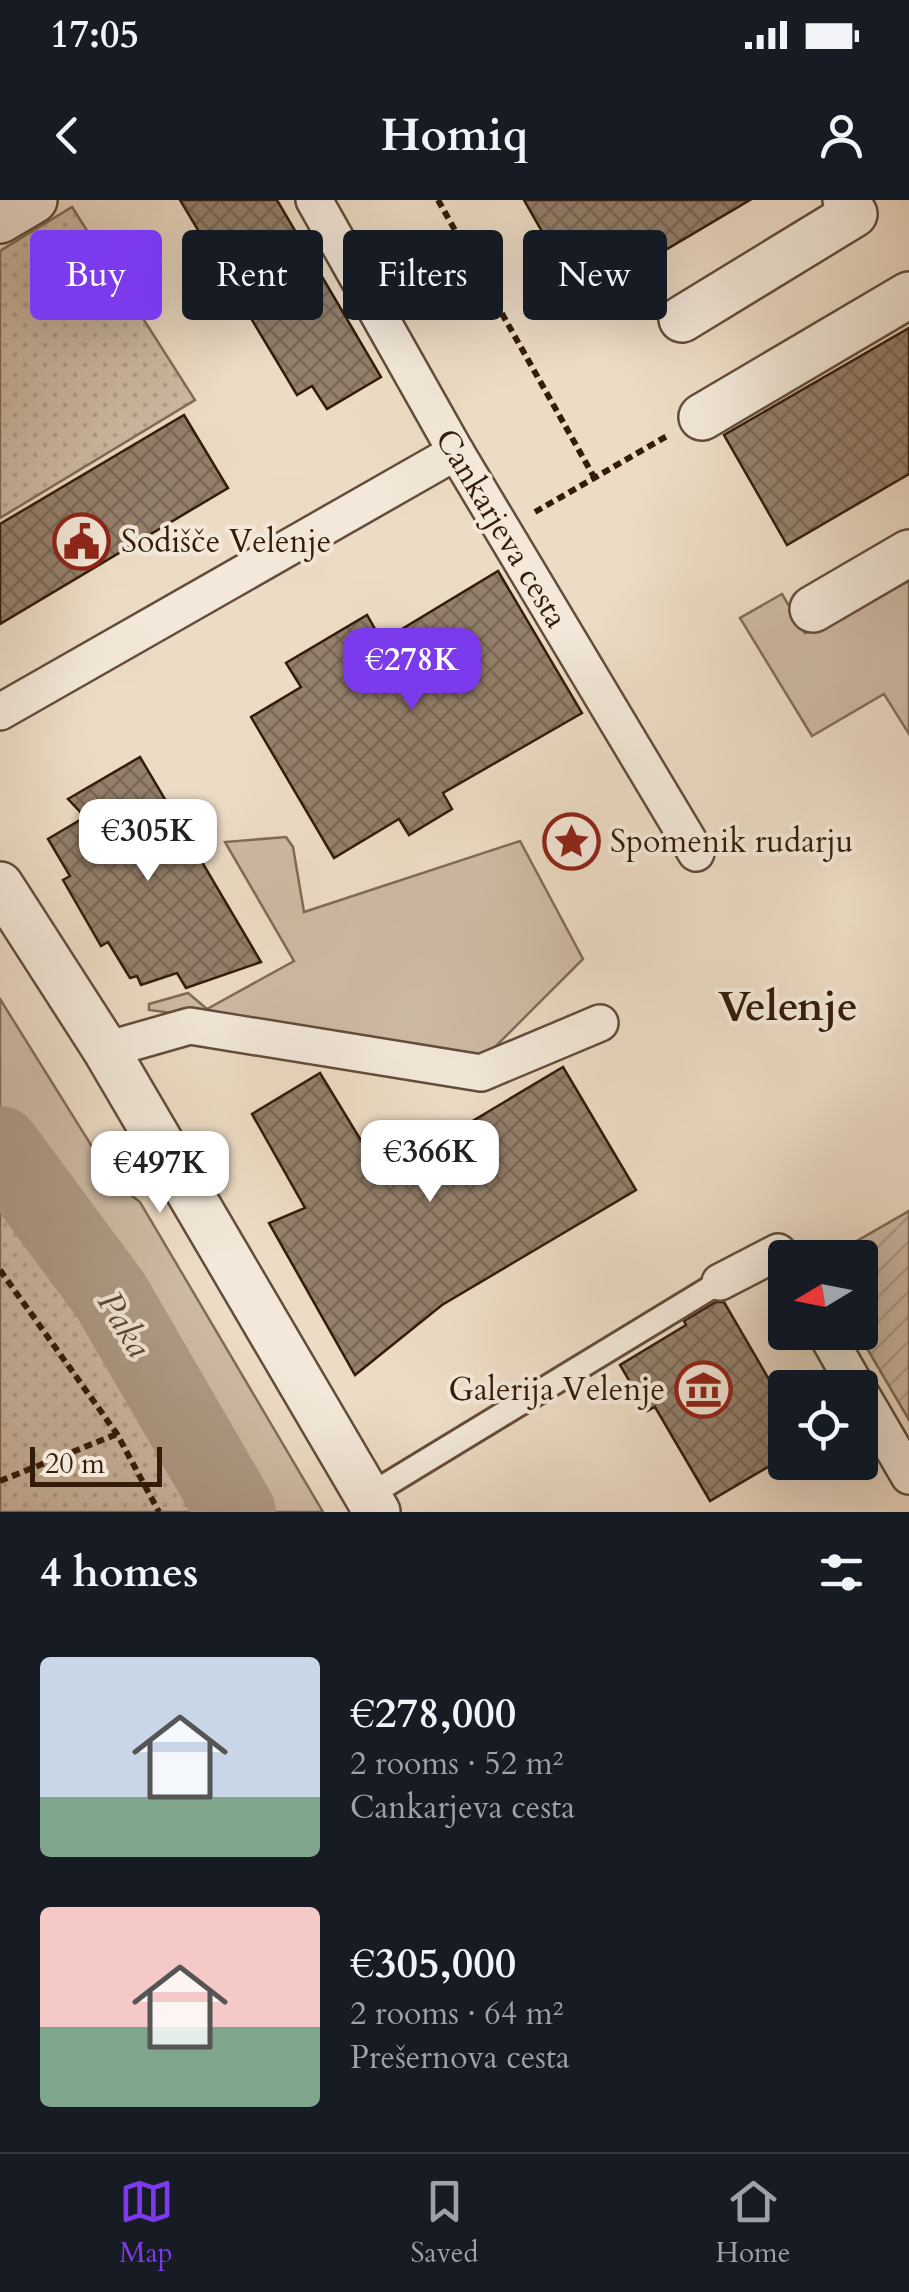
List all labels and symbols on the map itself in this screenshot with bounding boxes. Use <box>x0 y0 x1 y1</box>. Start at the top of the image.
street label: Cankarjeva cesta <box>424 421 578 636</box>
public building icon: Sodišče Velenje <box>52 511 112 571</box>
place label: Sodišče Velenje <box>121 520 331 564</box>
pin: €278K <box>342 628 482 713</box>
pin: €305K <box>78 799 218 884</box>
place icon: Spomenik rudarju <box>541 811 601 871</box>
place label: Spomenik rudarju <box>610 820 853 864</box>
district label: Velenje <box>718 978 858 1035</box>
pin: €366K <box>360 1120 500 1205</box>
pin: €497K <box>90 1131 230 1216</box>
north arrow <box>768 1240 878 1350</box>
water label: Paka <box>86 1282 163 1367</box>
museum icon: Galerija Velenje <box>674 1359 734 1419</box>
place label: Galerija Velenje <box>449 1368 665 1412</box>
scale bar <box>30 1442 162 1486</box>

